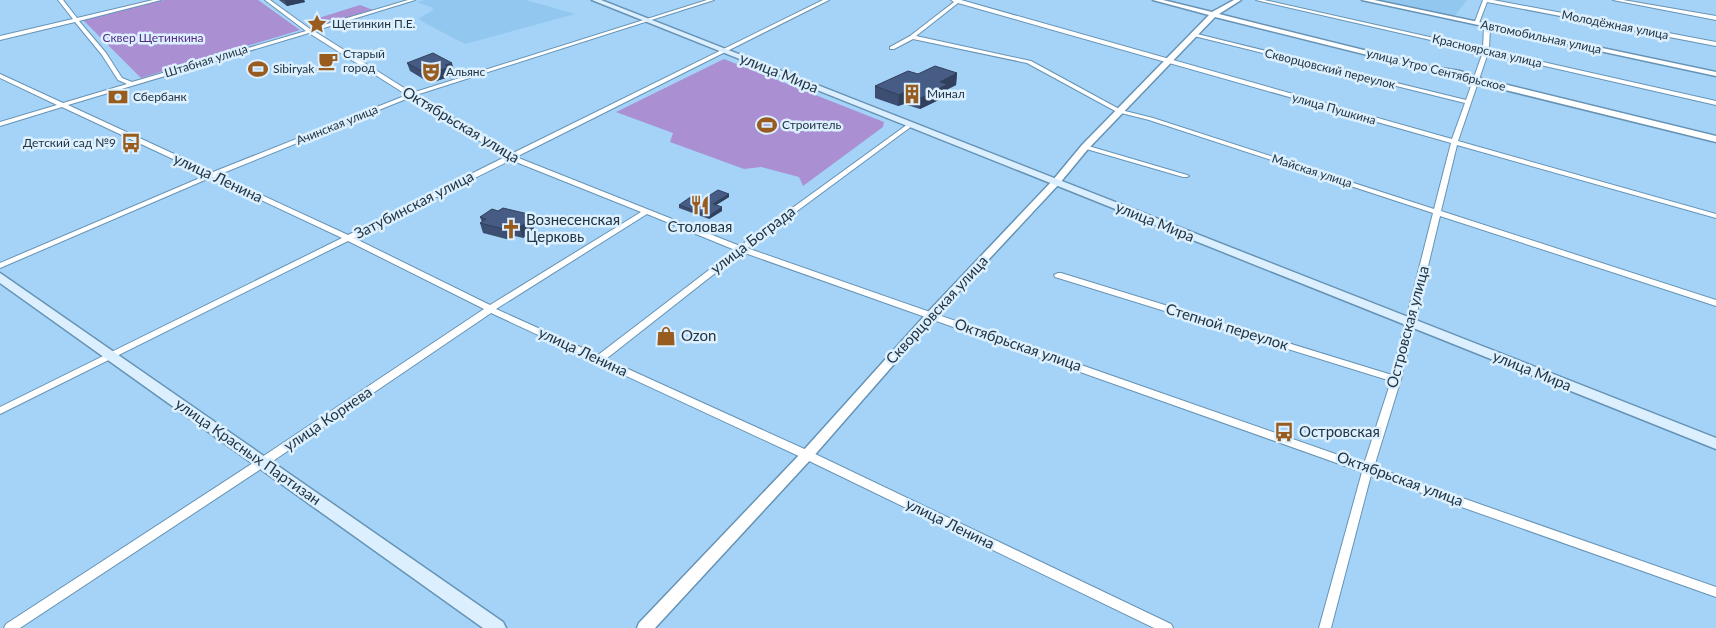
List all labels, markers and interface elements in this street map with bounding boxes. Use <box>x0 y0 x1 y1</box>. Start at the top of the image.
street label: Молодёжная улица <box>1560 7 1670 42</box>
place icon: Щетинкин П.Е. <box>306 13 328 35</box>
place label: Щетинкин П.Е. <box>332 16 416 31</box>
street label: Автомобильная улица <box>1479 16 1603 57</box>
park label: Сквер Щетинкина <box>102 30 204 45</box>
street label: Красноярская улица <box>1431 31 1543 70</box>
street label: Штабная улица <box>162 41 249 80</box>
street label: Скворцовский переулок <box>1263 45 1398 92</box>
street label: улица Утро Сентябрьское <box>1365 45 1507 94</box>
place label: Старый город <box>343 46 385 75</box>
street label: улица Мира <box>737 48 821 96</box>
cafe icon: Старый город <box>317 50 339 72</box>
sports icon: Sibiryak <box>247 58 269 80</box>
place label: Sibiryak <box>273 61 315 76</box>
theatre icon: Альянс <box>420 61 442 83</box>
place label: Альянс <box>446 64 486 79</box>
street label: Октябрьская улица <box>400 82 523 166</box>
building icon: Минал <box>901 83 923 105</box>
bank icon: Сбербанк <box>107 86 129 108</box>
place label: Минал <box>927 86 965 101</box>
place label: Сбербанк <box>133 89 188 104</box>
street label: улица Пушкина <box>1291 89 1378 128</box>
street label: Ачинская улица <box>294 101 380 148</box>
sports icon: Строитель <box>756 114 778 136</box>
place label: Строитель <box>782 117 841 132</box>
bus stop icon: Детский сад №9 <box>120 132 142 154</box>
place label: Детский сад №9 <box>23 135 116 150</box>
street label: улица Ленина <box>171 149 266 206</box>
street label: Майская улица <box>1270 150 1354 191</box>
street label: Затубинская улица <box>351 166 476 242</box>
restaurant icon: Столовая <box>689 194 711 216</box>
street label: улица Мира <box>1113 197 1197 245</box>
street label: улица Бограда <box>707 202 798 277</box>
place label: Вознесенская Церковь <box>526 210 620 245</box>
place label: Столовая <box>668 217 732 235</box>
church icon: Вознесенская Церковь <box>500 218 522 240</box>
street label: Скворцовская улица <box>881 251 991 367</box>
street label: Островская улица <box>1382 264 1432 390</box>
street label: Степной переулок <box>1164 299 1291 353</box>
street label: Октябрьская улица <box>952 314 1084 374</box>
street label: улица Ленина <box>536 323 631 380</box>
shop icon: Ozon <box>655 325 677 347</box>
place label: Ozon <box>681 326 716 344</box>
street label: улица Мира <box>1490 346 1574 394</box>
street label: улица Корнева <box>280 382 375 454</box>
street label: улица Красных Партизан <box>172 394 325 508</box>
bus stop icon: Островская <box>1273 421 1295 443</box>
place label: Островская <box>1299 422 1380 440</box>
street label: Октябрьская улица <box>1335 447 1466 509</box>
street label: улица Ленина <box>903 494 998 552</box>

